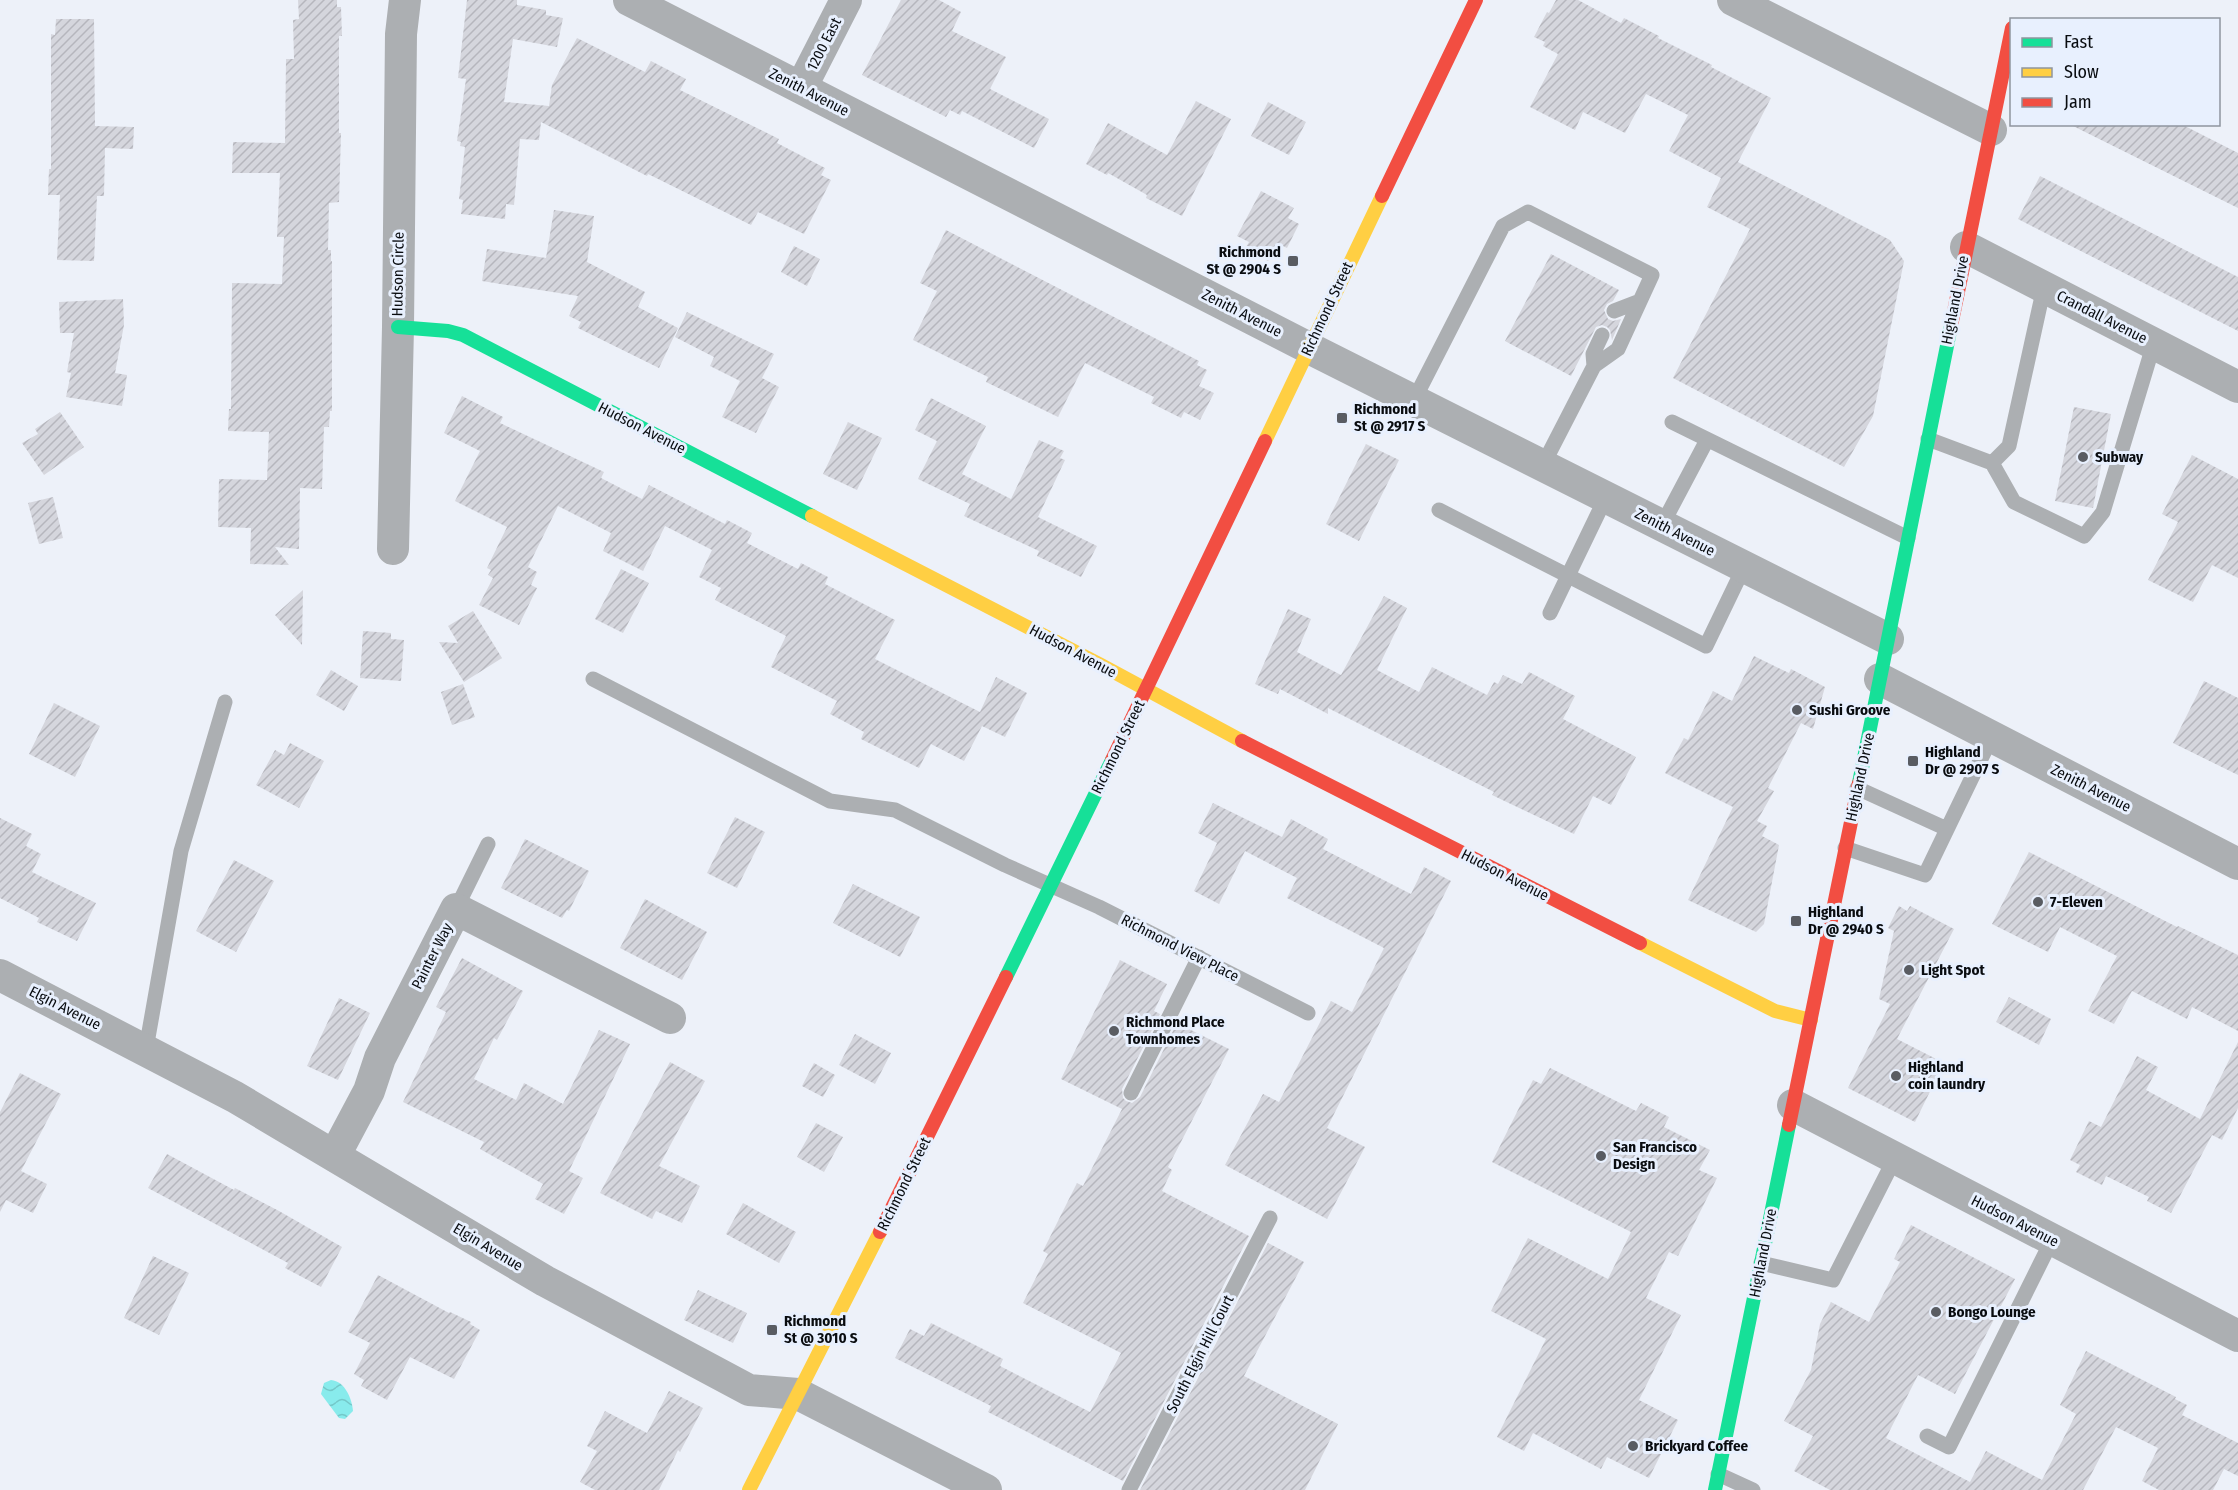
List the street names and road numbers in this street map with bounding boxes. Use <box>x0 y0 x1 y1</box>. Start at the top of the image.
street label: 1200 East <box>803 14 845 73</box>
street label: Zenith Avenue <box>766 64 852 120</box>
street label: Hudson Circle <box>388 232 408 316</box>
street label: Highland Drive <box>1938 254 1972 346</box>
street label: Richmond Street <box>1297 259 1357 359</box>
street label: Zenith Avenue <box>1199 285 1285 341</box>
street label: Crandall Avenue <box>2054 286 2150 348</box>
street label: Hudson Avenue <box>595 398 689 458</box>
street label: Zenith Avenue <box>1632 504 1718 560</box>
street label: Hudson Avenue <box>1026 621 1120 681</box>
street label: Richmond Street <box>1088 697 1149 797</box>
street label: Highland Drive <box>1842 731 1878 823</box>
street label: Zenith Avenue <box>2048 760 2134 816</box>
street label: Hudson Avenue <box>1458 845 1552 905</box>
street label: Richmond View Place <box>1118 911 1242 985</box>
street label: Painter Way <box>408 920 456 992</box>
street label: Elgin Avenue <box>26 982 104 1034</box>
street label: Richmond Street <box>874 1134 935 1234</box>
street label: Hudson Avenue <box>1968 1191 2062 1251</box>
street label: Highland Drive <box>1746 1207 1780 1299</box>
street label: Elgin Avenue <box>450 1219 526 1275</box>
street label: South Elgin Hill Court <box>1162 1292 1238 1416</box>

